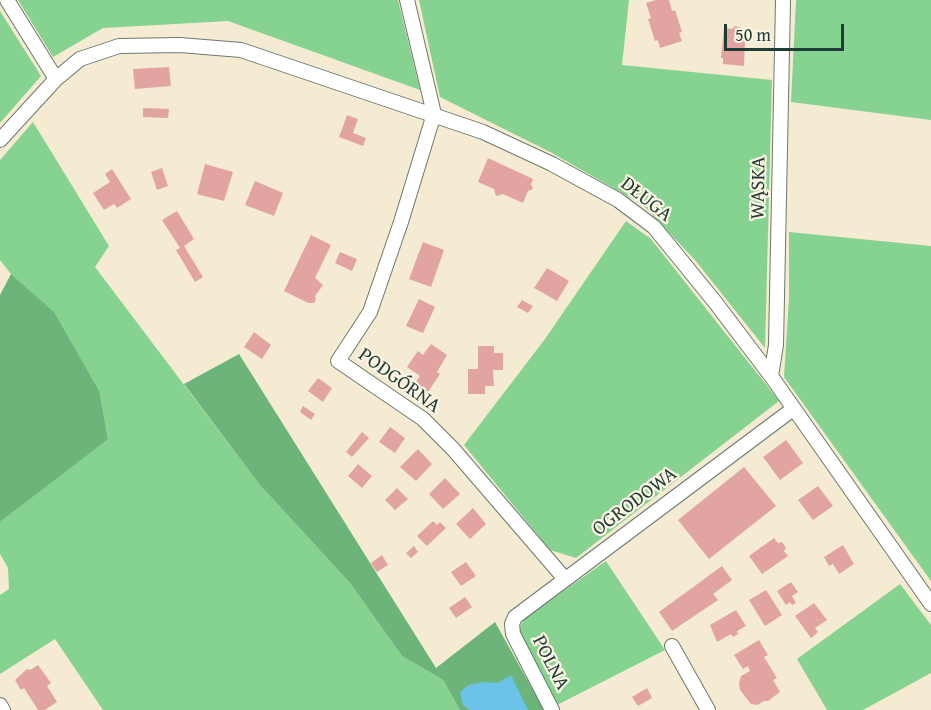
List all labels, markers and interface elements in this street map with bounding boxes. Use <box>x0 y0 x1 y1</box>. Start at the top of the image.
scale bar <box>727 12 847 50</box>
text: 50 m <box>735 21 771 48</box>
street label: WĄSKA <box>746 156 772 220</box>
street label: DŁUGA <box>615 172 677 228</box>
street label: PODGÓRNA <box>353 343 445 419</box>
street label: OGRODOWA <box>588 462 682 542</box>
street label: POLNA <box>526 632 574 694</box>

